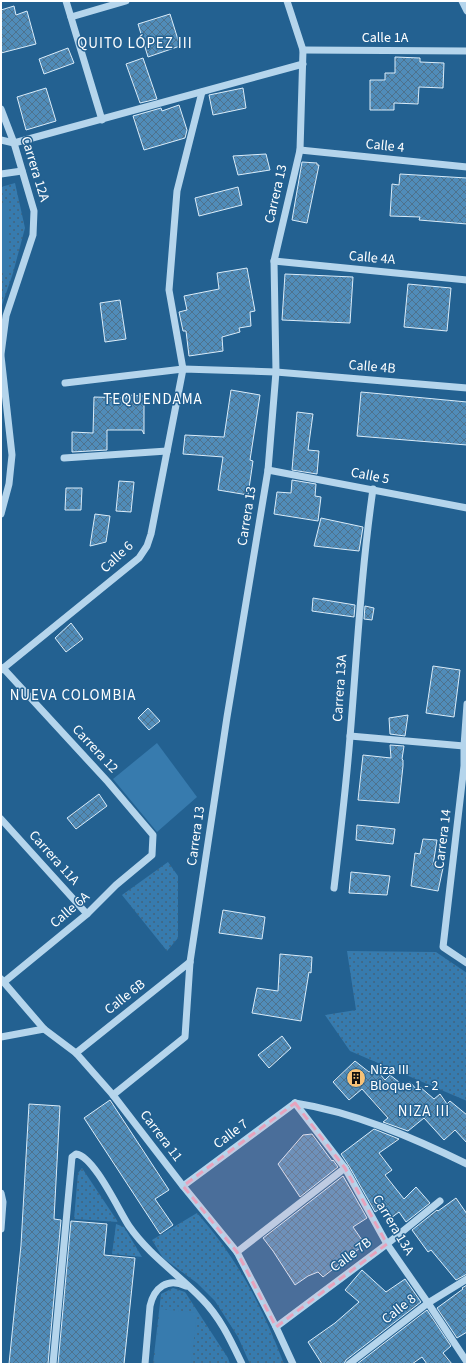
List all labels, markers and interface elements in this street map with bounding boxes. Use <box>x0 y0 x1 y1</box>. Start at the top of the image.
street label: Calle 1A <box>362 28 409 48</box>
district label: QUITO LÓPEZ III <box>77 33 193 54</box>
street label: Carrera 12A <box>16 134 55 205</box>
street label: Calle 4 <box>365 134 405 158</box>
street label: Carrera 13 <box>260 163 292 225</box>
street label: Calle 4A <box>348 246 396 270</box>
street label: Calle 4B <box>348 355 396 379</box>
district label: TEQUENDAMA <box>103 389 203 410</box>
street label: Calle 5 <box>349 462 391 490</box>
street label: Carrera 13 <box>232 485 262 547</box>
street label: Calle 6 <box>96 536 138 578</box>
street label: Carrera 13A <box>328 653 352 722</box>
district label: NUEVA COLOMBIA <box>10 685 136 706</box>
street label: Carrera 12 <box>67 720 123 778</box>
street label: Carrera 13 <box>182 805 210 867</box>
street label: Carrera 14 <box>429 808 457 870</box>
street label: Carrera 11A <box>24 826 84 890</box>
street label: Calle 6A <box>46 887 94 933</box>
street label: Calle 6B <box>100 975 150 1019</box>
place label: Niza III Bloque 1 - 2 <box>370 1060 438 1096</box>
building icon: Niza III Bloque 1 - 2 <box>345 1067 367 1089</box>
district label: NIZA III <box>398 1101 450 1122</box>
street label: Carrera 11 <box>135 1106 187 1166</box>
street label: Calle 7 <box>209 1114 253 1154</box>
street label: Carrera 13A <box>367 1191 419 1259</box>
street label: Calle 7B <box>326 1233 376 1277</box>
street label: Calle 8 <box>378 1289 421 1329</box>

